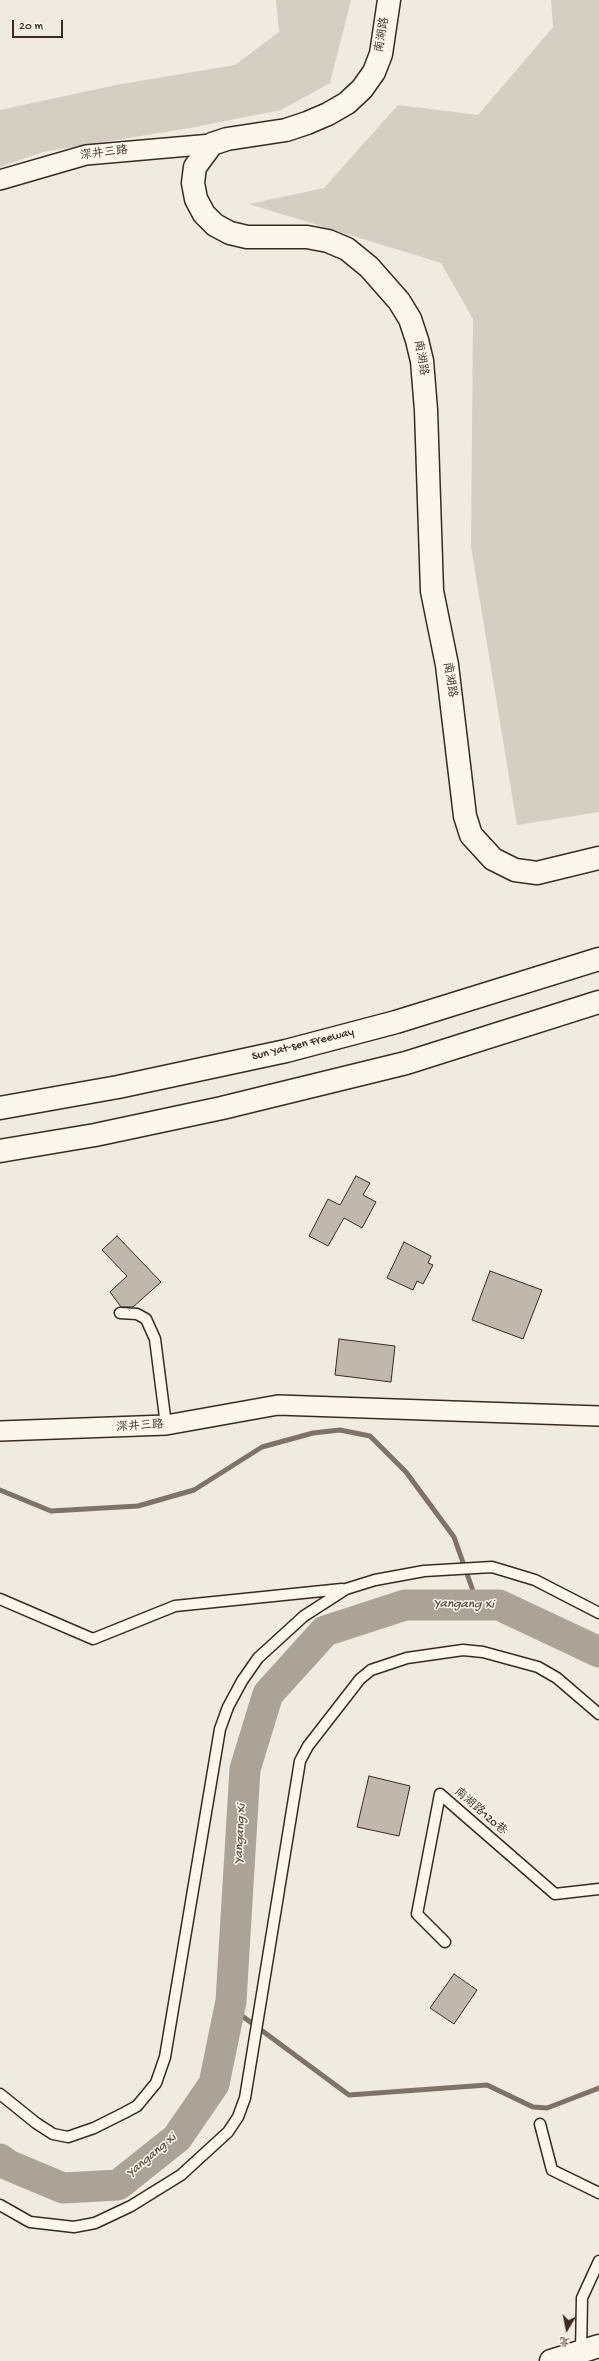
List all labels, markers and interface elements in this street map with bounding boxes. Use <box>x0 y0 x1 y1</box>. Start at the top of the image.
scale bar <box>14 12 65 38</box>
street label: 南湖路 <box>373 16 393 54</box>
text: 20 m <box>19 20 43 34</box>
street label: 深井三路 <box>79 144 129 164</box>
street label: 南湖路 <box>410 339 430 377</box>
street label: 南湖路 <box>439 661 459 699</box>
street label: Sun Yat-sen Freeway <box>251 1025 355 1065</box>
street label: 深井三路 <box>116 1418 164 1436</box>
water label: Yangang Xi <box>434 1597 494 1613</box>
street label: 南湖路120巷 <box>451 1785 509 1839</box>
water label: Yangang Xi <box>232 1803 250 1865</box>
water label: Yangang Xi <box>124 2131 180 2181</box>
north arrow <box>547 2309 587 2349</box>
text: 北 <box>558 2334 571 2348</box>

